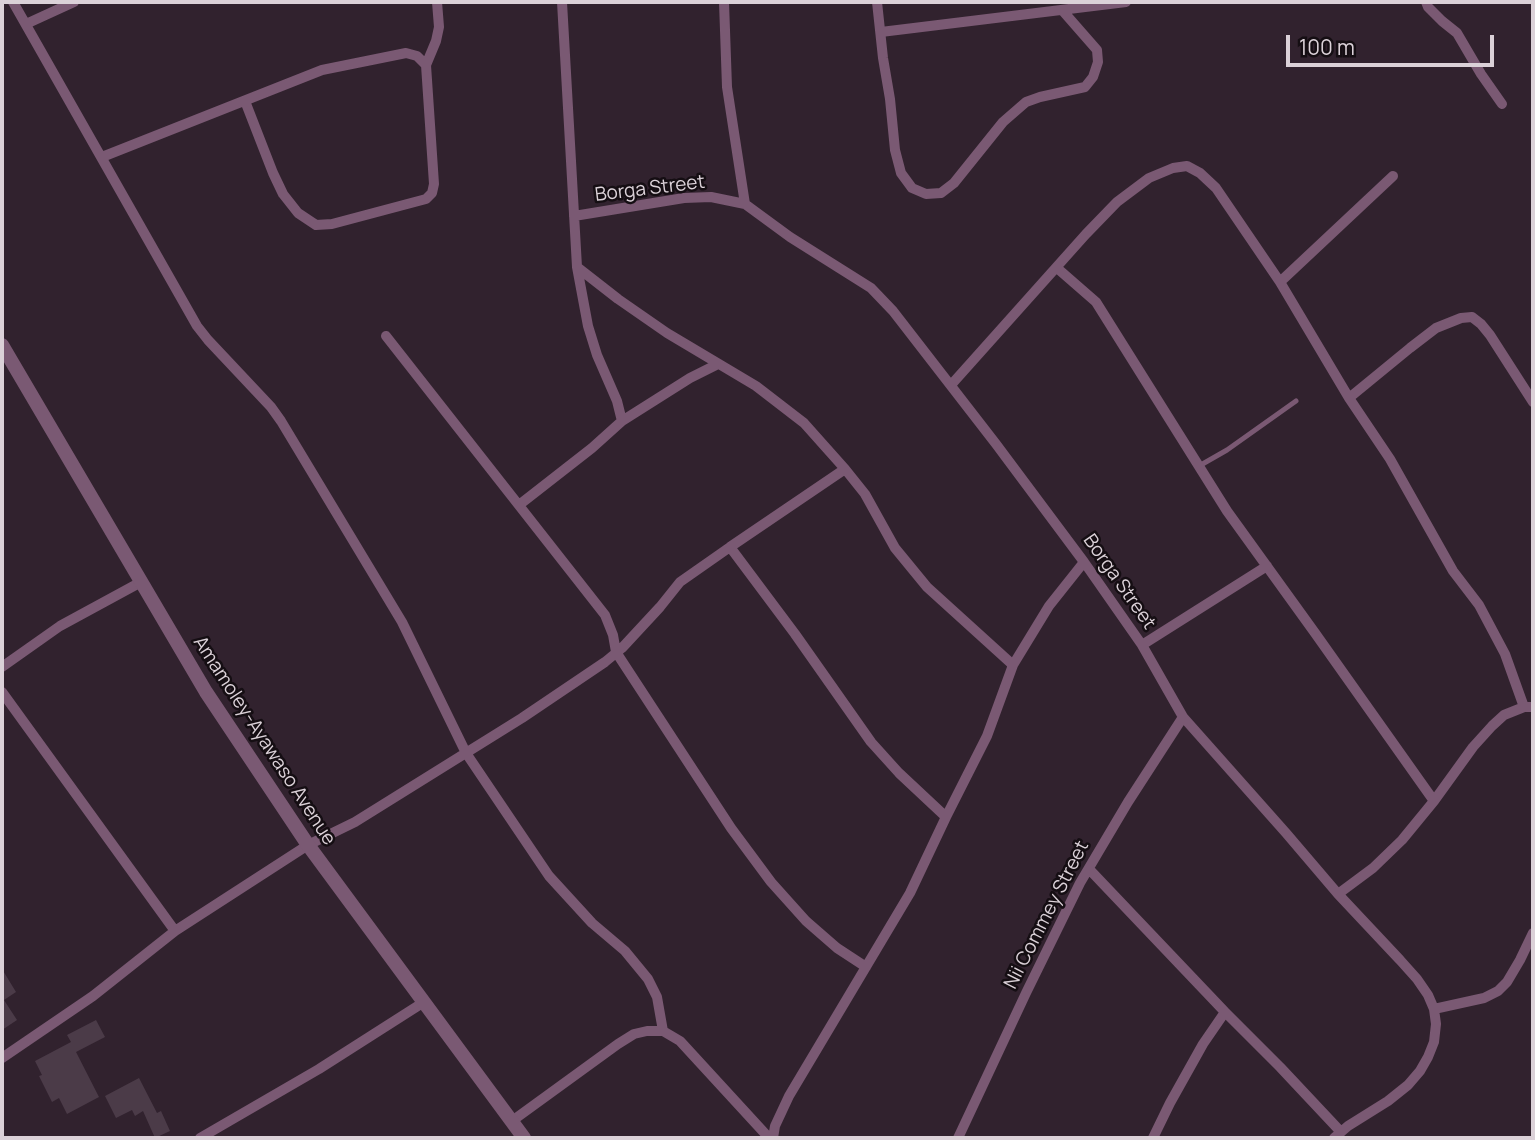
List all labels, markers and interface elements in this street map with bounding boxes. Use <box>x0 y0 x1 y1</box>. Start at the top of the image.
scale bar <box>1290 21 1498 65</box>
text: 100 m <box>1299 33 1355 61</box>
street label: Borga Street <box>594 171 706 207</box>
street label: Borga Street <box>1078 530 1160 634</box>
street label: Amamoley-Ayawaso Avenue <box>188 632 340 850</box>
street label: Nii Commey Street <box>1000 837 1094 993</box>

